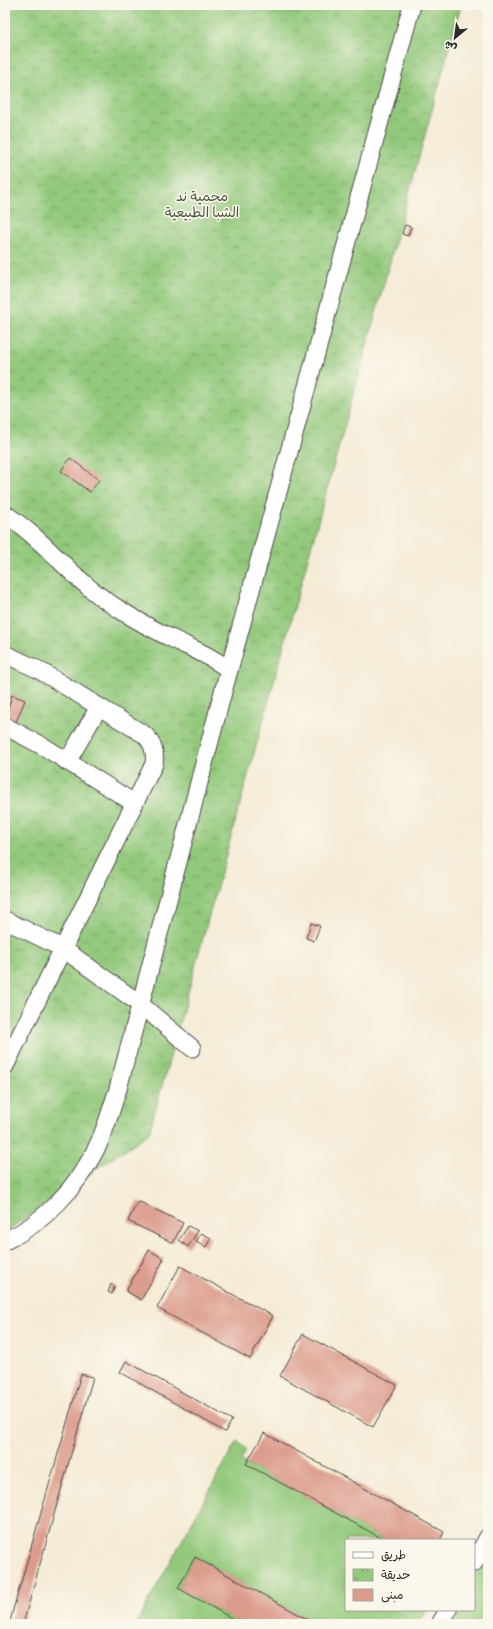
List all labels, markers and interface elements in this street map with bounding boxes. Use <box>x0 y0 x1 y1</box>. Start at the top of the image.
north arrow <box>435 18 475 58</box>
text: ش <box>442 35 460 55</box>
park label: محمية ند الشبا الطبيعية <box>165 188 239 224</box>
legend <box>345 1539 475 1611</box>
text: طريق <box>381 1548 406 1565</box>
text: حديقة <box>381 1568 410 1585</box>
text: مبنى <box>381 1588 404 1605</box>

